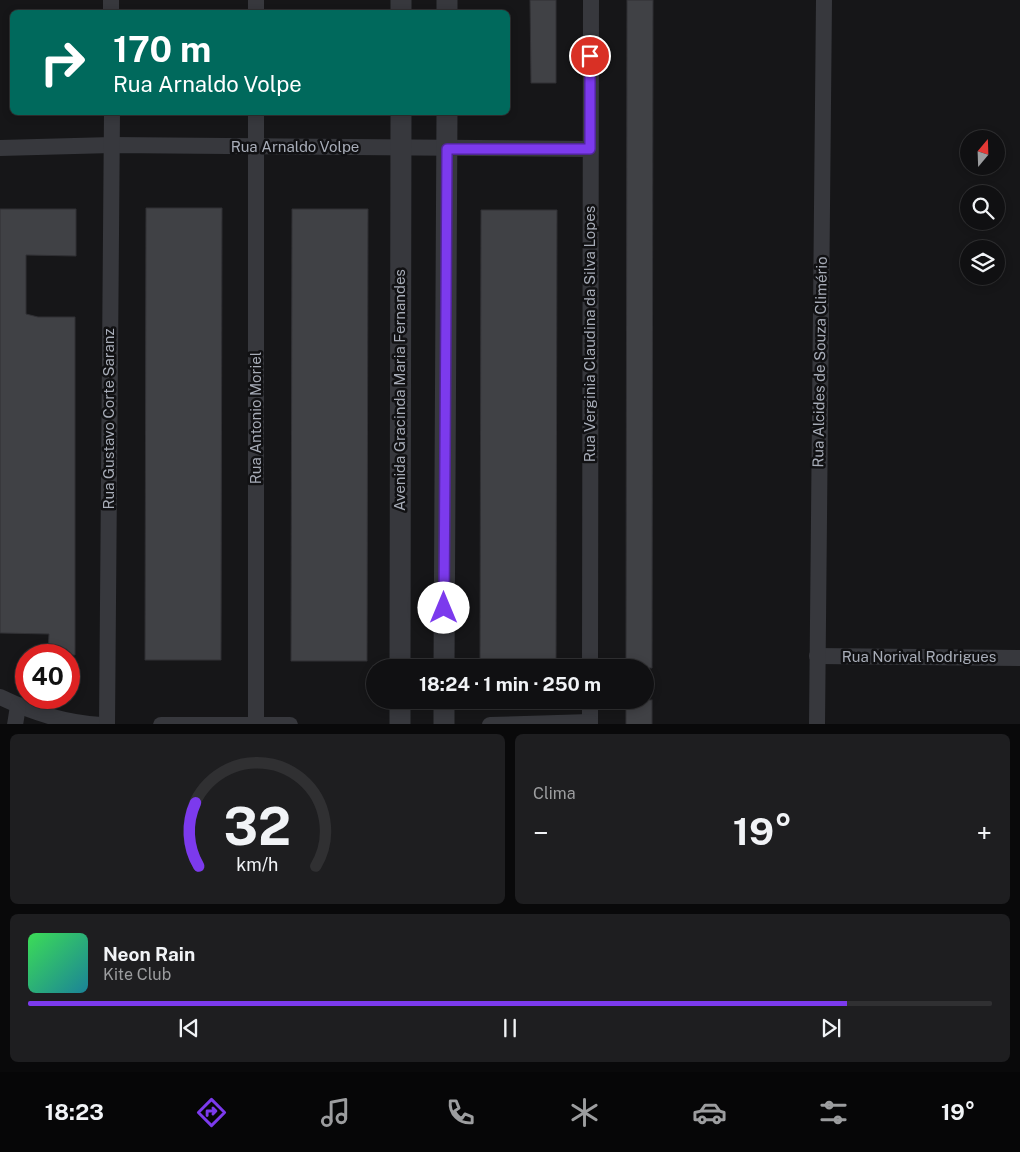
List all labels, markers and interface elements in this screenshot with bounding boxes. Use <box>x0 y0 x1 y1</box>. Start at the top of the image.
text: 170 m <box>113 29 211 70</box>
icon: right <box>30 30 95 95</box>
pin <box>569 35 611 77</box>
icon: arrive <box>576 42 604 70</box>
text: Rua Arnaldo Volpe <box>113 71 302 97</box>
north arrow <box>960 130 1005 175</box>
map controls <box>960 130 1005 285</box>
street label: Rua Arnaldo Volpe <box>231 138 359 155</box>
button: search <box>960 185 1005 230</box>
street label: Rua Verginia Claudina da Silva Lopes <box>581 206 598 462</box>
button: layers <box>960 240 1005 285</box>
street label: Rua Alcides de Souza Climério <box>809 256 830 468</box>
street label: Avenida Gracinda Maria Fernandes <box>391 269 408 511</box>
street label: Rua Gustavo Corte Saranz <box>100 328 117 510</box>
street label: Rua Antonio Moriel <box>247 352 264 484</box>
position arrow <box>417 581 469 633</box>
speed limit sign: 40 <box>15 644 80 709</box>
street label: Rua Norival Rodrigues <box>842 648 996 665</box>
text: 18:24 · 1 min · 250 m <box>419 673 601 695</box>
text: Clima <box>533 784 576 803</box>
text: 32 <box>224 796 291 857</box>
text: 19° <box>733 809 792 854</box>
text: − <box>533 816 549 849</box>
text: + <box>976 816 992 849</box>
text: km/h <box>236 854 279 875</box>
text: Neon Rain <box>103 943 195 965</box>
text: Kite Club <box>103 965 171 984</box>
icon: previous <box>175 1014 203 1042</box>
icon: pause <box>496 1014 524 1042</box>
icon: next <box>817 1014 845 1042</box>
icon: directions <box>194 1095 229 1130</box>
icon: music <box>318 1095 353 1130</box>
icon: phone <box>443 1095 478 1130</box>
icon: climate <box>567 1095 602 1130</box>
icon: car <box>692 1095 727 1130</box>
icon: filters <box>816 1095 851 1130</box>
text: 18:23 <box>45 1099 104 1125</box>
text: 19° <box>941 1099 975 1125</box>

